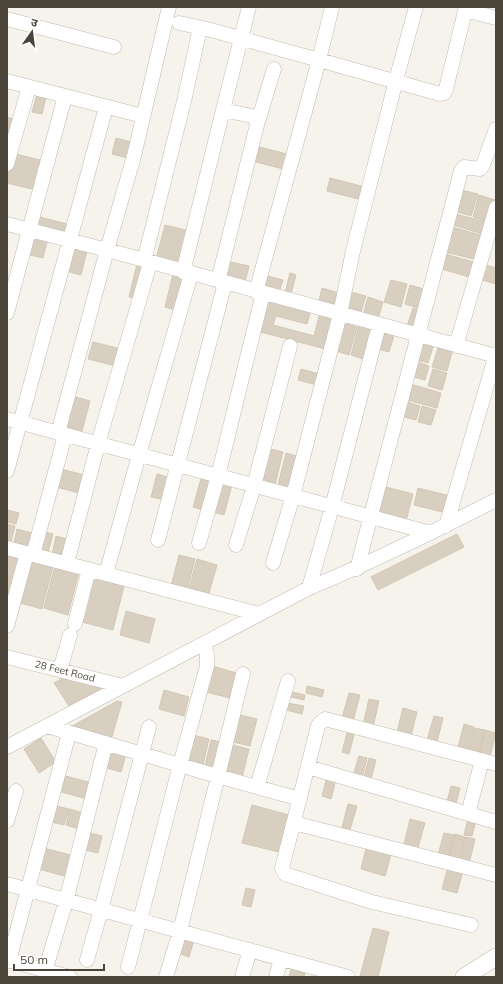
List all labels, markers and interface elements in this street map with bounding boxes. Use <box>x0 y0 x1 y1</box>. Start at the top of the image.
north arrow <box>12 12 52 52</box>
text: उ <box>30 15 40 30</box>
street label: 28 Feet Road <box>34 657 96 685</box>
scale bar <box>14 946 104 972</box>
text: 50 m <box>20 952 48 967</box>

